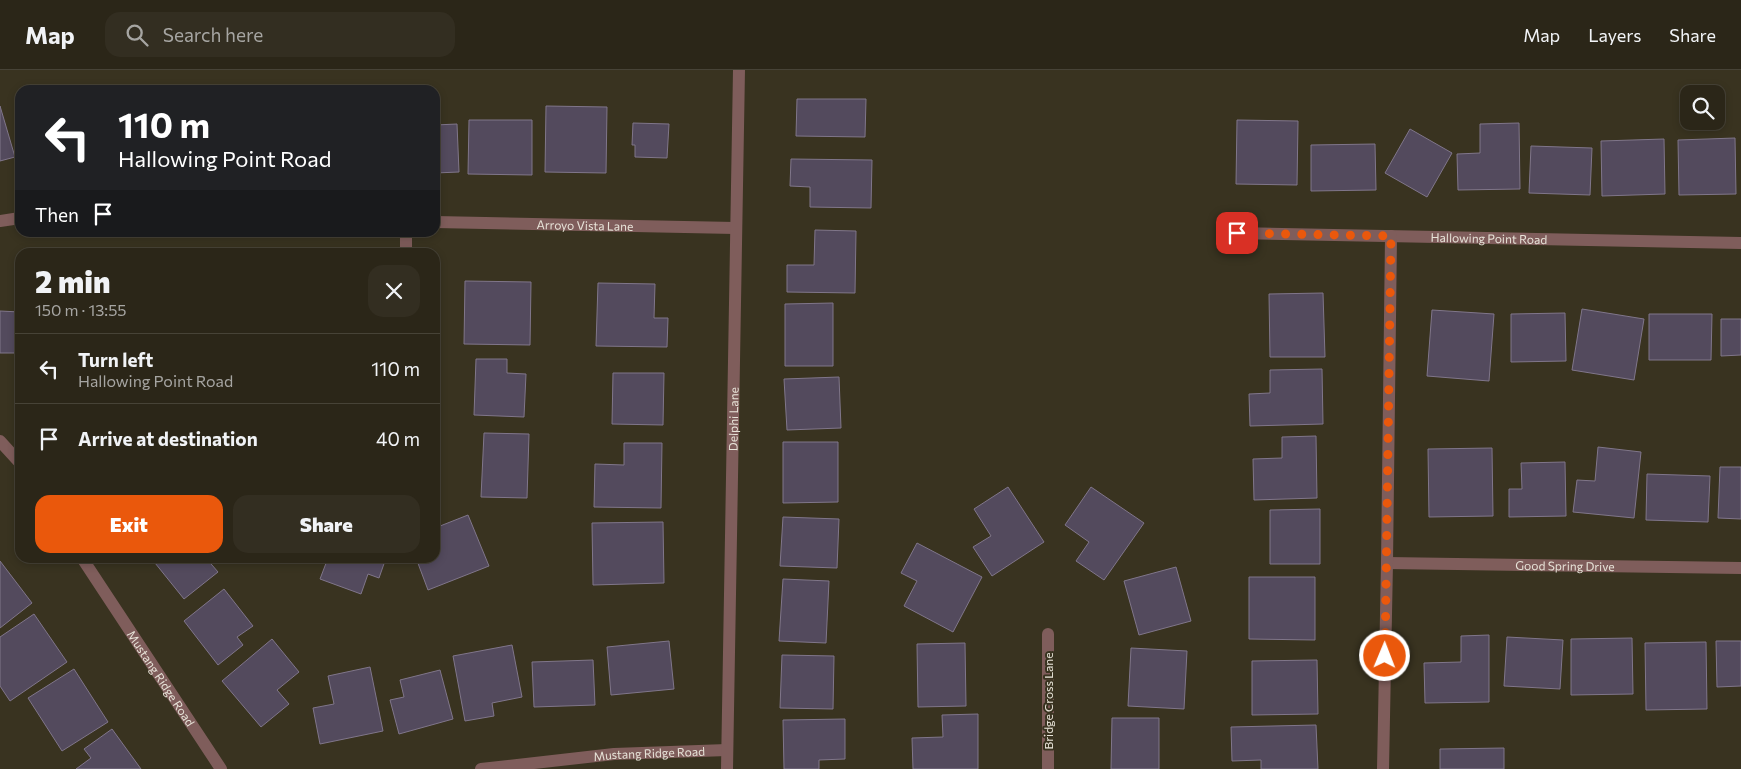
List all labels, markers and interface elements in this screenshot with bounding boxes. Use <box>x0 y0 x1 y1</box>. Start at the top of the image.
search box <box>105 12 455 57</box>
text: Map <box>25 20 75 49</box>
icon: search <box>123 21 151 49</box>
text: Search here <box>163 23 263 46</box>
text: Map <box>1523 24 1560 46</box>
text: Layers <box>1588 24 1641 46</box>
text: Share <box>1669 24 1716 46</box>
map controls <box>1680 85 1725 130</box>
button: search <box>1680 85 1725 130</box>
text: 110 m <box>118 102 210 145</box>
icon: left <box>35 105 100 170</box>
text: Hallowing Point Road <box>118 145 331 172</box>
icon: arrive <box>89 200 117 228</box>
text: Then <box>35 203 79 226</box>
pin <box>1216 212 1258 254</box>
street label: Arroyo Vista Lane <box>536 217 634 233</box>
icon: arrive <box>1223 219 1251 247</box>
street label: Hallowing Point Road <box>1431 230 1547 246</box>
text: 2 min <box>35 262 110 299</box>
button: close <box>368 265 420 317</box>
text: 150 m · 13:55 <box>35 300 127 319</box>
text: Turn left <box>78 348 153 371</box>
icon: left <box>35 355 63 383</box>
text: 110 m <box>371 357 420 380</box>
text: Hallowing Point Road <box>78 371 233 390</box>
street label: Delphi Lane <box>725 387 741 451</box>
icon: arrive <box>35 425 63 453</box>
text: Arrive at destination <box>78 427 258 450</box>
text: 40 m <box>376 427 420 450</box>
button: Exit <box>35 495 223 553</box>
button: Share <box>233 495 420 553</box>
street label: Good Spring Drive <box>1515 558 1615 573</box>
street label: Mustang Ridge Road <box>125 628 198 729</box>
position arrow <box>1358 629 1410 681</box>
street label: Bridge Cross Lane <box>1041 653 1055 749</box>
street label: Mustang Ridge Road <box>593 744 705 763</box>

